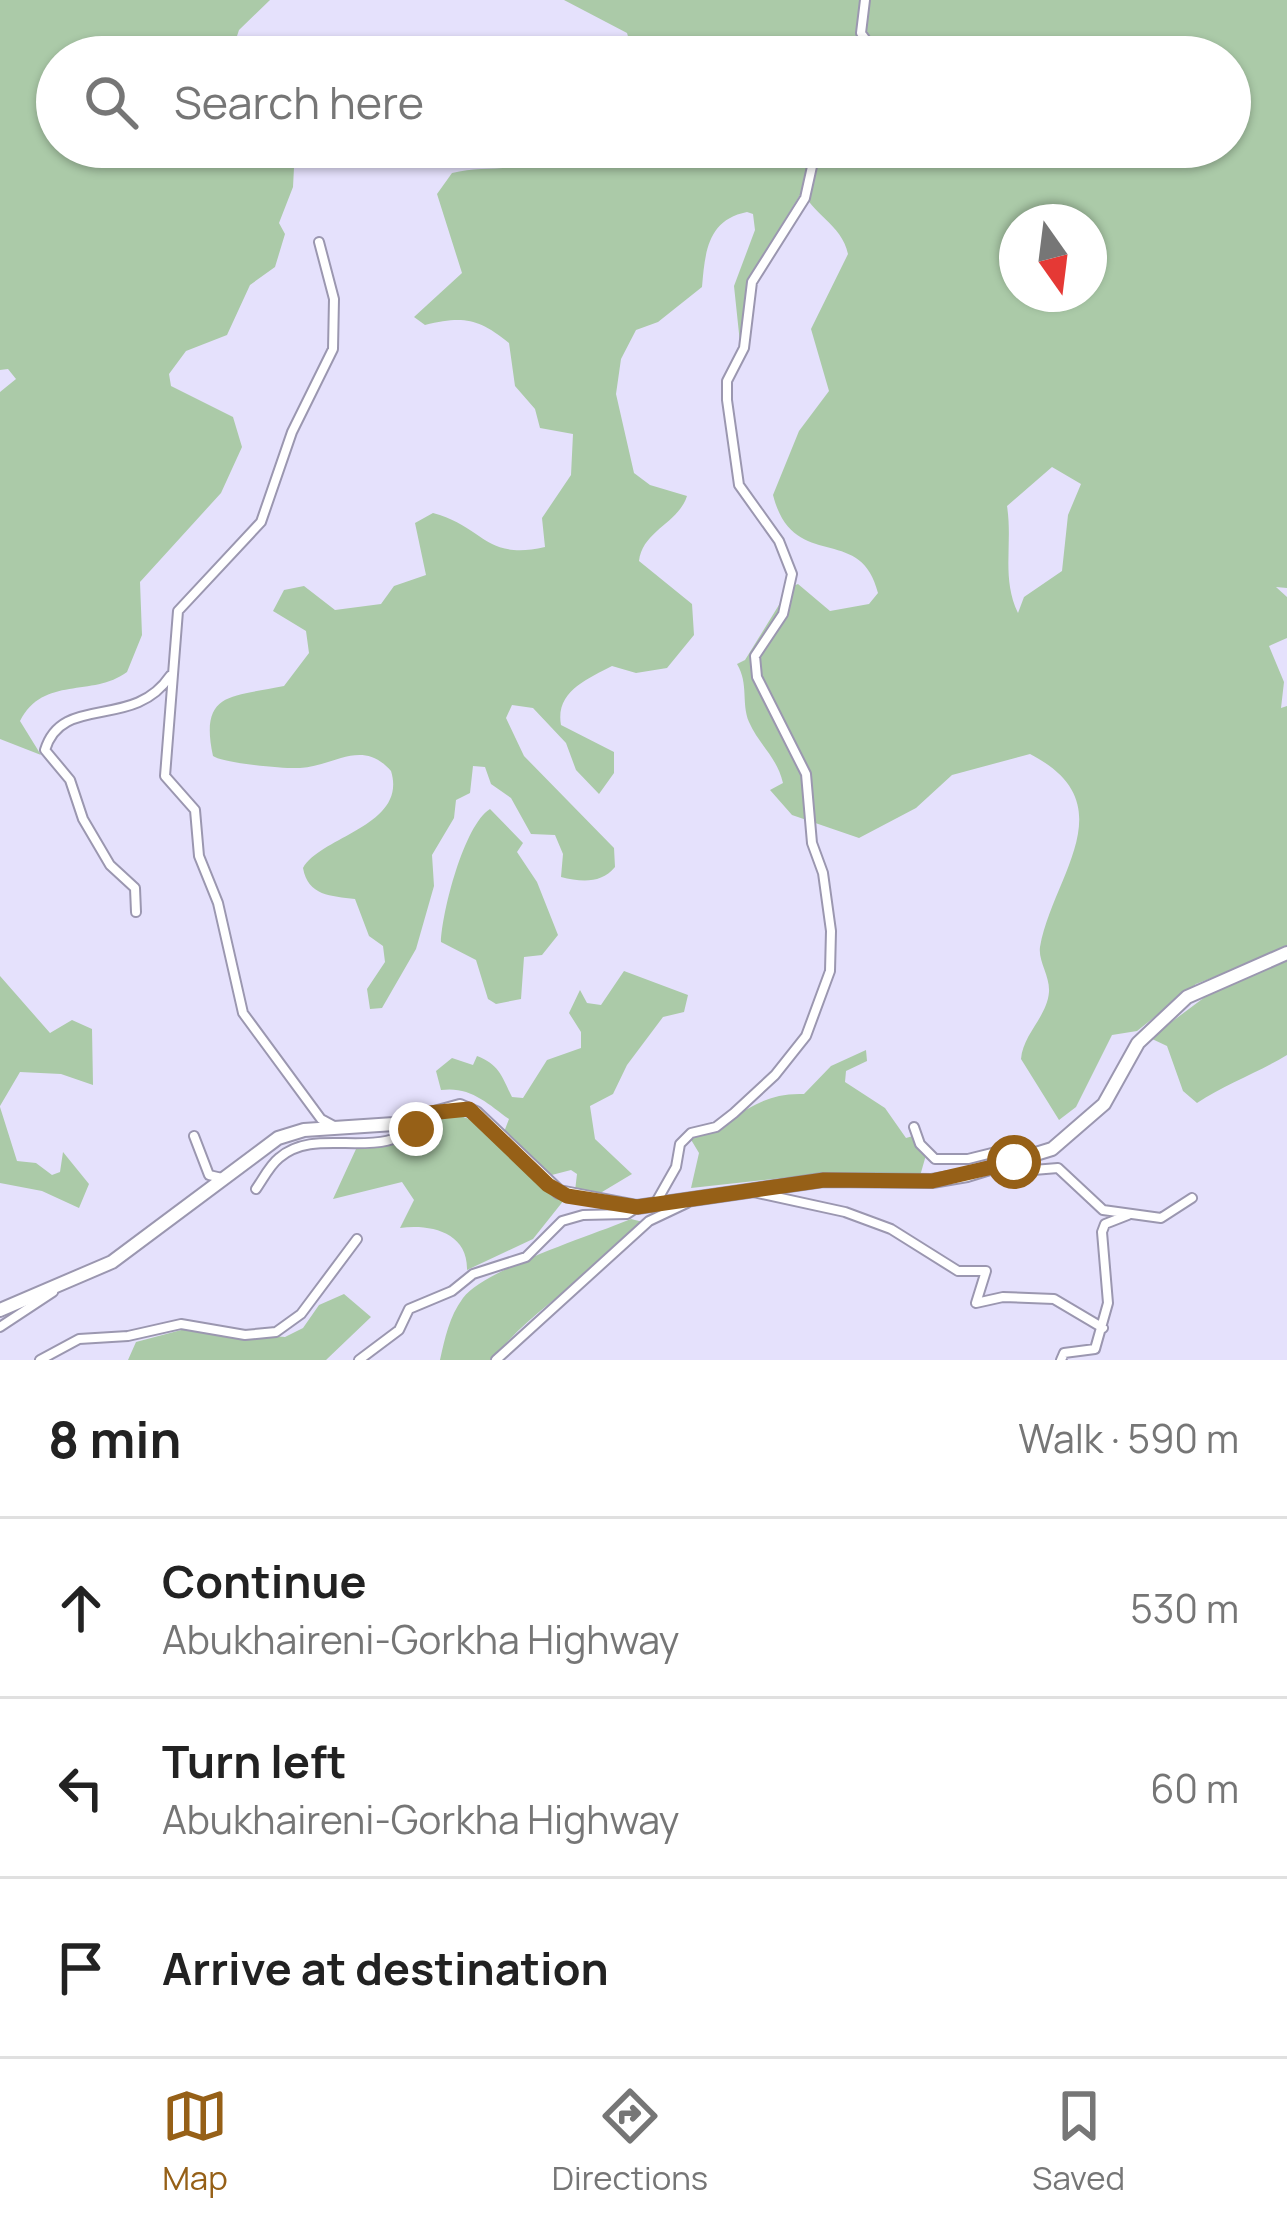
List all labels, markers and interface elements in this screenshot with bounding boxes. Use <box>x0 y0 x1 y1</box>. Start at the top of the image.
search box <box>36 36 1251 168</box>
icon: search <box>78 69 144 135</box>
text: Search here <box>174 71 424 133</box>
north arrow <box>999 204 1107 312</box>
route end <box>389 1102 443 1156</box>
route start <box>987 1135 1041 1189</box>
text: 8 min <box>48 1404 182 1473</box>
text: Walk · 590 m <box>1018 1411 1239 1465</box>
text: Continue <box>162 1550 367 1612</box>
icon: ahead <box>48 1575 114 1641</box>
text: 530 m <box>1130 1581 1239 1635</box>
text: Abukhaireni-Gorkha Highway <box>162 1612 679 1666</box>
text: Turn left <box>162 1730 347 1792</box>
icon: left <box>48 1755 114 1821</box>
text: 60 m <box>1150 1761 1239 1815</box>
text: Abukhaireni-Gorkha Highway <box>162 1792 679 1846</box>
icon: arrive <box>48 1935 114 2001</box>
text: Arrive at destination <box>162 1937 609 1999</box>
tab: Map <box>162 2083 228 2200</box>
tab: Directions <box>552 2083 708 2200</box>
tab: Saved <box>1032 2083 1125 2200</box>

